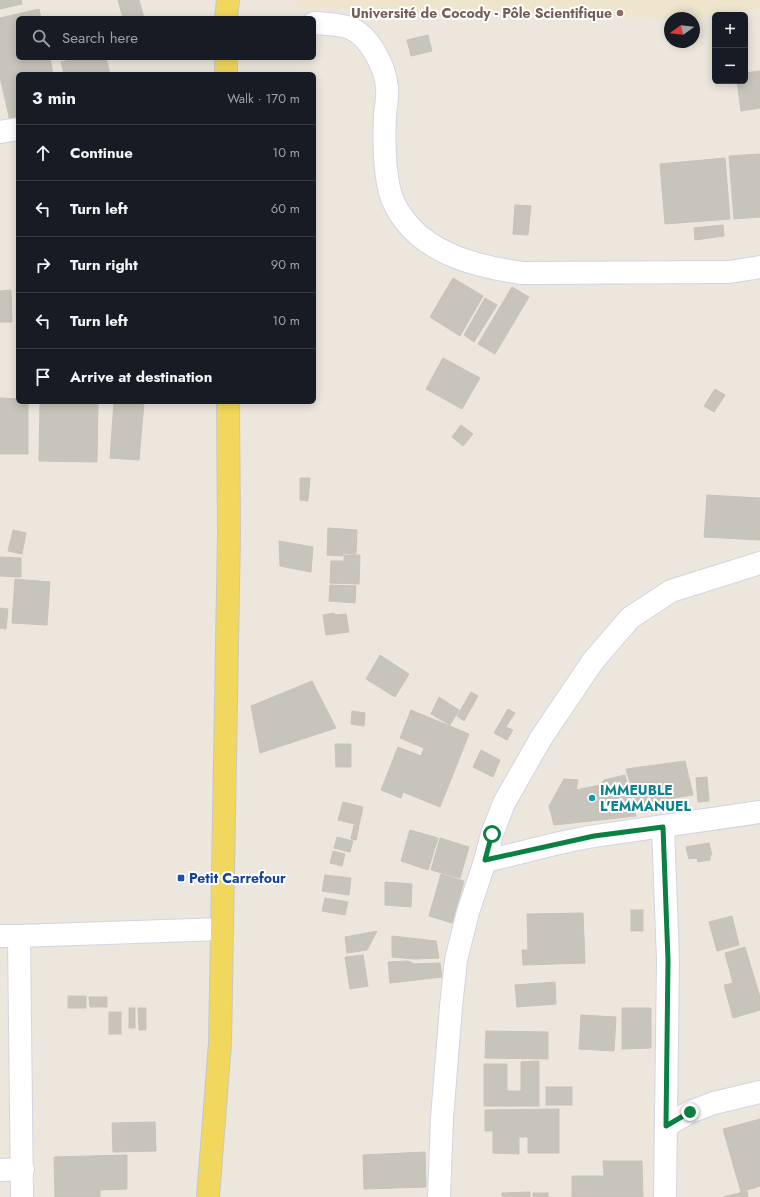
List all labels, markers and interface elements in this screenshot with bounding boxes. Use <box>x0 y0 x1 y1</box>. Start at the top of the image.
place label: Université de Cocody - Pôle Scientifique <box>351 3 612 23</box>
marker: Université de Cocody - Pôle Scientifique <box>615 8 625 18</box>
north arrow <box>664 12 700 48</box>
map controls <box>712 12 748 84</box>
button: + <box>712 12 748 48</box>
search box <box>16 16 316 60</box>
icon: search <box>30 27 52 49</box>
text: Search here <box>62 27 138 49</box>
button: − <box>712 48 748 84</box>
text: 3 min <box>32 86 76 110</box>
text: Walk · 170 m <box>227 89 300 108</box>
icon: ahead <box>32 142 54 164</box>
text: Continue <box>70 142 133 164</box>
text: 10 m <box>272 143 300 162</box>
icon: left <box>32 198 54 220</box>
text: Turn left <box>70 198 128 220</box>
text: 60 m <box>271 199 300 218</box>
icon: right <box>32 254 54 276</box>
text: Turn right <box>70 254 138 276</box>
text: 90 m <box>271 255 300 274</box>
icon: left <box>32 310 54 332</box>
text: Turn left <box>70 310 128 332</box>
text: 10 m <box>272 311 300 330</box>
icon: arrive <box>32 366 54 388</box>
text: Arrive at destination <box>70 366 212 388</box>
place label: IMMEUBLE L'EMMANUEL <box>600 780 691 816</box>
marker: IMMEUBLE L'EMMANUEL <box>587 793 597 803</box>
route start <box>483 825 501 843</box>
place label: Petit Carrefour <box>189 868 286 888</box>
marker: Petit Carrefour <box>176 873 186 883</box>
route end <box>681 1103 699 1121</box>

